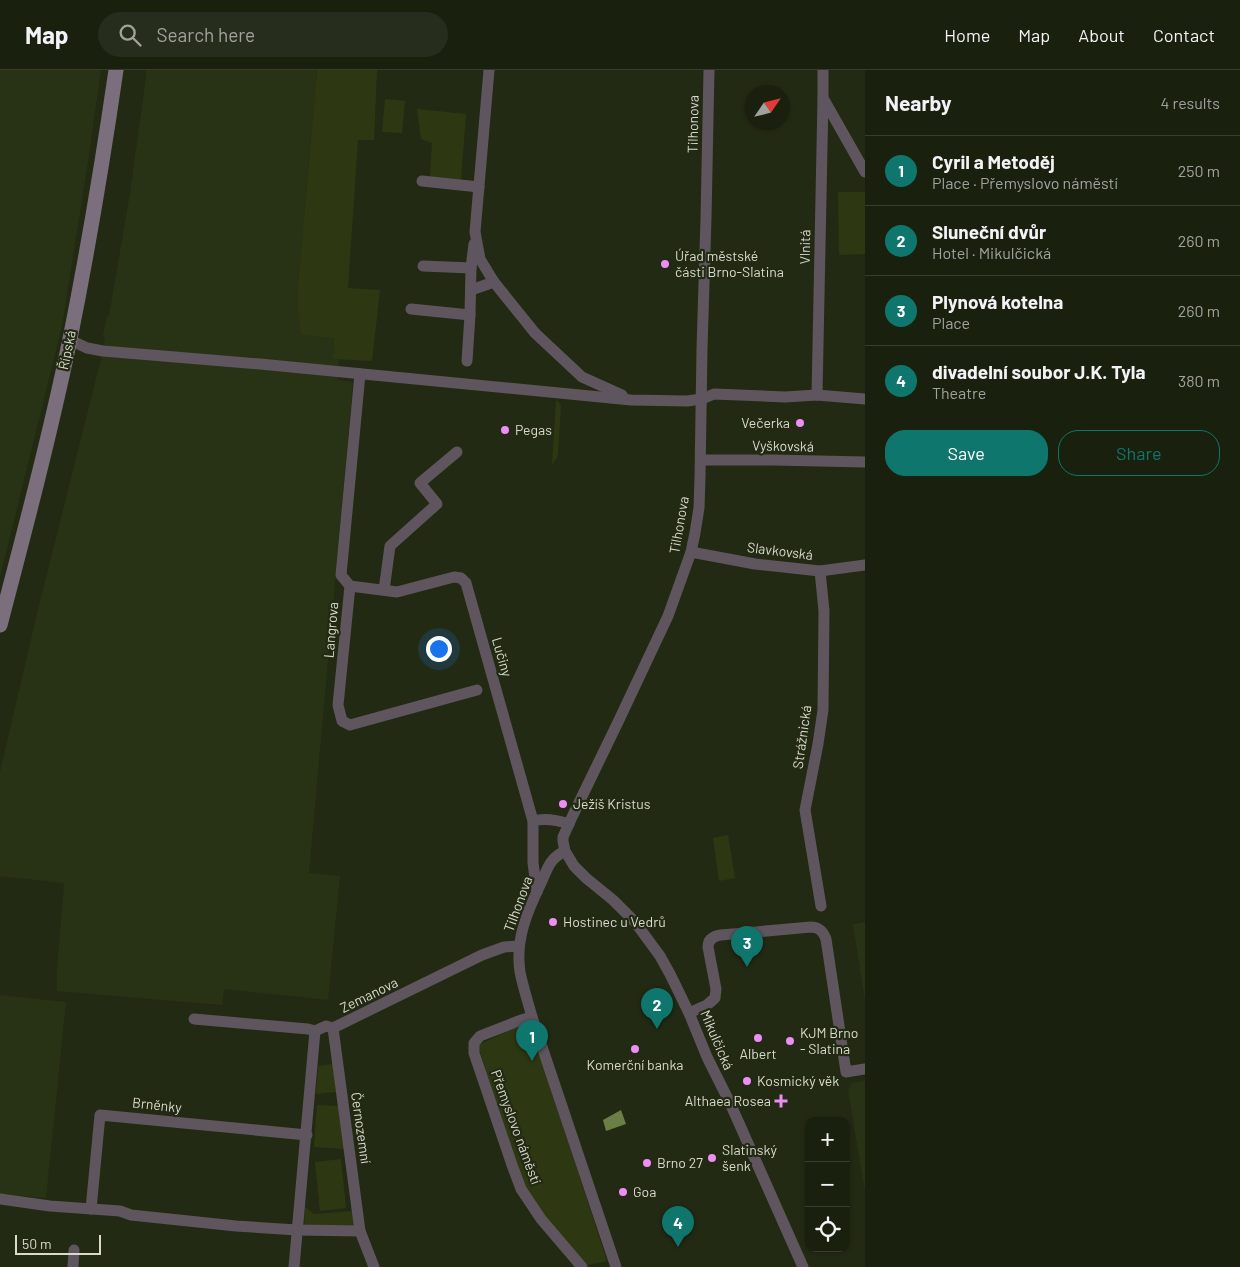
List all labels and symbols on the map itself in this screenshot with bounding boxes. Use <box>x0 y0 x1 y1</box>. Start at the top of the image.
north arrow <box>745 85 790 130</box>
street label: Tilhonova <box>683 95 702 153</box>
street label: Vlnitá <box>796 229 813 265</box>
place label: Úřad městské části Brno-Slatina <box>675 247 784 280</box>
marker: Úřad městské části Brno-Slatina <box>659 258 671 270</box>
street label: Řípská <box>54 329 79 371</box>
place label: Večerka <box>741 414 790 431</box>
marker: Večerka <box>794 417 806 429</box>
place label: Pegas <box>515 421 552 438</box>
marker: Pegas <box>499 424 511 436</box>
street label: Vyškovská <box>752 436 814 455</box>
street label: Tilhonova <box>665 495 692 555</box>
street label: Slavkovská <box>746 538 814 563</box>
street label: Langrova <box>320 601 341 659</box>
street label: Lučiny <box>489 635 516 679</box>
your location <box>426 636 452 662</box>
street label: Strážnická <box>789 704 814 770</box>
place label: Ježíš Kristus <box>573 795 651 812</box>
marker: Ježíš Kristus <box>557 798 569 810</box>
street label: Tilhonova <box>500 874 535 934</box>
place label: Hostinec u Vedrů <box>563 913 666 930</box>
marker: Hostinec u Vedrů <box>547 916 559 928</box>
pin: 3 <box>731 926 763 967</box>
street label: Zemanova <box>337 973 401 1016</box>
pin: 2 <box>641 988 673 1029</box>
street label: Mikulčická <box>697 1007 738 1072</box>
pin: 1 <box>516 1020 548 1061</box>
place label: KJM Brno - Slatina <box>800 1024 858 1057</box>
marker: Albert <box>752 1032 764 1044</box>
marker: KJM Brno - Slatina <box>784 1035 796 1047</box>
marker: Komerční banka <box>629 1043 641 1055</box>
place label: Albert <box>739 1045 777 1062</box>
place label: Komerční banka <box>587 1056 683 1073</box>
street label: Přemyslovo náměstí <box>488 1067 545 1186</box>
place label: Kosmický věk <box>757 1072 839 1089</box>
marker: Kosmický věk <box>741 1075 753 1087</box>
street label: Černozemní <box>348 1091 375 1165</box>
place label: Althaea Rosea <box>685 1092 771 1109</box>
street label: Brněnky <box>131 1093 183 1116</box>
marker: Althaea Rosea <box>775 1095 787 1107</box>
place label: Slatinský šenk <box>722 1141 777 1174</box>
marker: Slatinský šenk <box>706 1152 718 1164</box>
place label: Brno 27 <box>657 1154 703 1171</box>
marker: Brno 27 <box>641 1157 653 1169</box>
place label: Goa <box>633 1183 656 1200</box>
marker: Goa <box>617 1186 629 1198</box>
pin: 4 <box>662 1206 694 1247</box>
scale bar <box>15 1232 101 1255</box>

